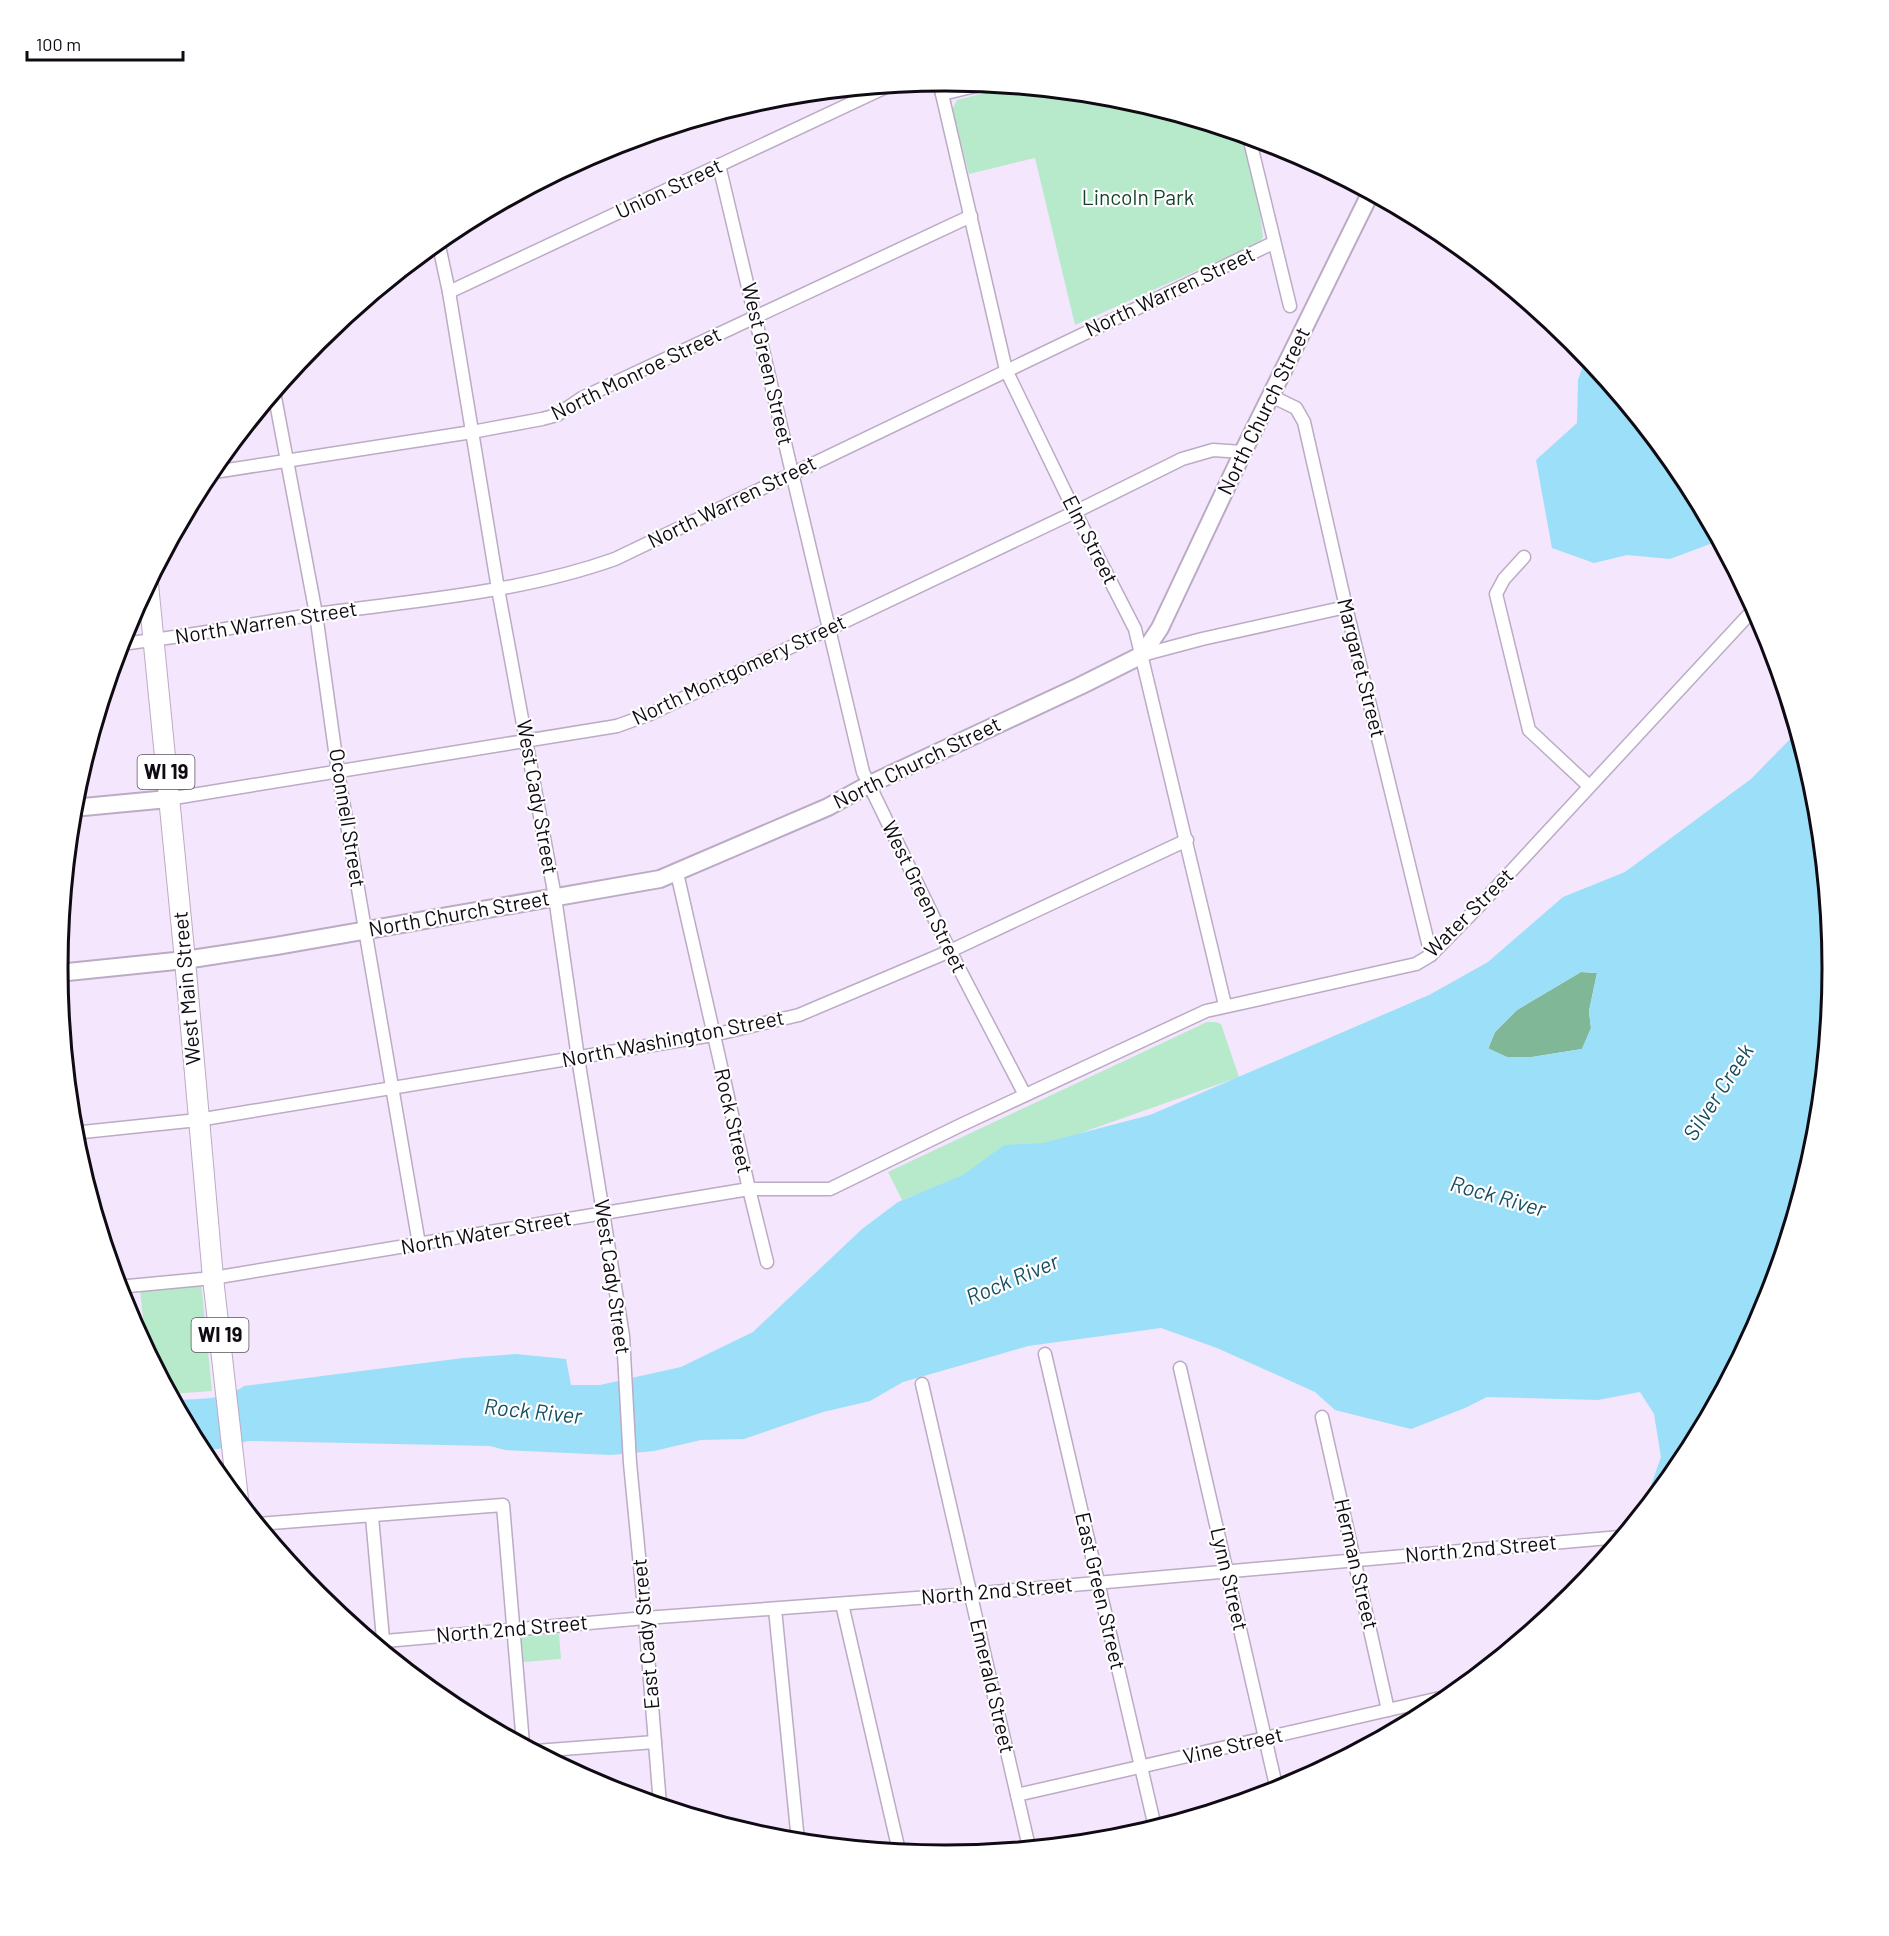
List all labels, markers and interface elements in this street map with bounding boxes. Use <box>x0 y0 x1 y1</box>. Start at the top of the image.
scale bar <box>27 24 183 62</box>
text: 100 m <box>36 33 81 55</box>
street label: Union Street <box>611 152 726 223</box>
park label: Lincoln Park <box>1082 184 1194 209</box>
street label: North Warren Street <box>1081 240 1258 341</box>
street label: West Green Street <box>738 280 799 447</box>
street label: North Monroe Street <box>546 321 725 425</box>
street label: North Church Street <box>1211 322 1314 498</box>
street label: North Warren Street <box>643 449 820 552</box>
street label: Elm Street <box>1058 491 1124 588</box>
street label: North Warren Street <box>173 595 359 648</box>
street label: Margaret Street <box>1333 595 1392 740</box>
street label: North Montgomery Street <box>628 608 849 729</box>
street label: North Church Street <box>828 710 1004 813</box>
street label: West Cady Street <box>513 718 564 876</box>
street label: Oconnell Street <box>325 747 372 889</box>
road number: WI 19 <box>138 755 195 789</box>
street label: West Green Street <box>878 816 973 976</box>
street label: Water Street <box>1418 862 1518 962</box>
street label: North Church Street <box>366 884 551 941</box>
street label: West Main Street <box>166 910 205 1066</box>
street label: North Washington Street <box>559 1004 786 1071</box>
water label: Silver Creek <box>1676 1038 1758 1145</box>
street label: Rock Street <box>710 1066 759 1176</box>
water label: Rock River <box>1448 1169 1550 1221</box>
street label: West Cady Street <box>590 1198 637 1356</box>
street label: North Water Street <box>399 1204 573 1259</box>
water label: Rock River <box>961 1246 1063 1309</box>
road number: WI 19 <box>192 1318 248 1352</box>
water label: Rock River <box>483 1392 584 1428</box>
street label: Herman Street <box>1330 1496 1385 1632</box>
street label: East Green Street <box>1071 1509 1132 1672</box>
street label: Lynn Street <box>1206 1524 1255 1633</box>
street label: North 2nd Street <box>1404 1528 1558 1567</box>
street label: East Cady Street <box>625 1558 664 1711</box>
street label: North 2nd Street <box>920 1570 1074 1609</box>
street label: North 2nd Street <box>435 1608 589 1647</box>
street label: Emerald Street <box>966 1616 1021 1755</box>
street label: Vine Street <box>1180 1721 1285 1768</box>

